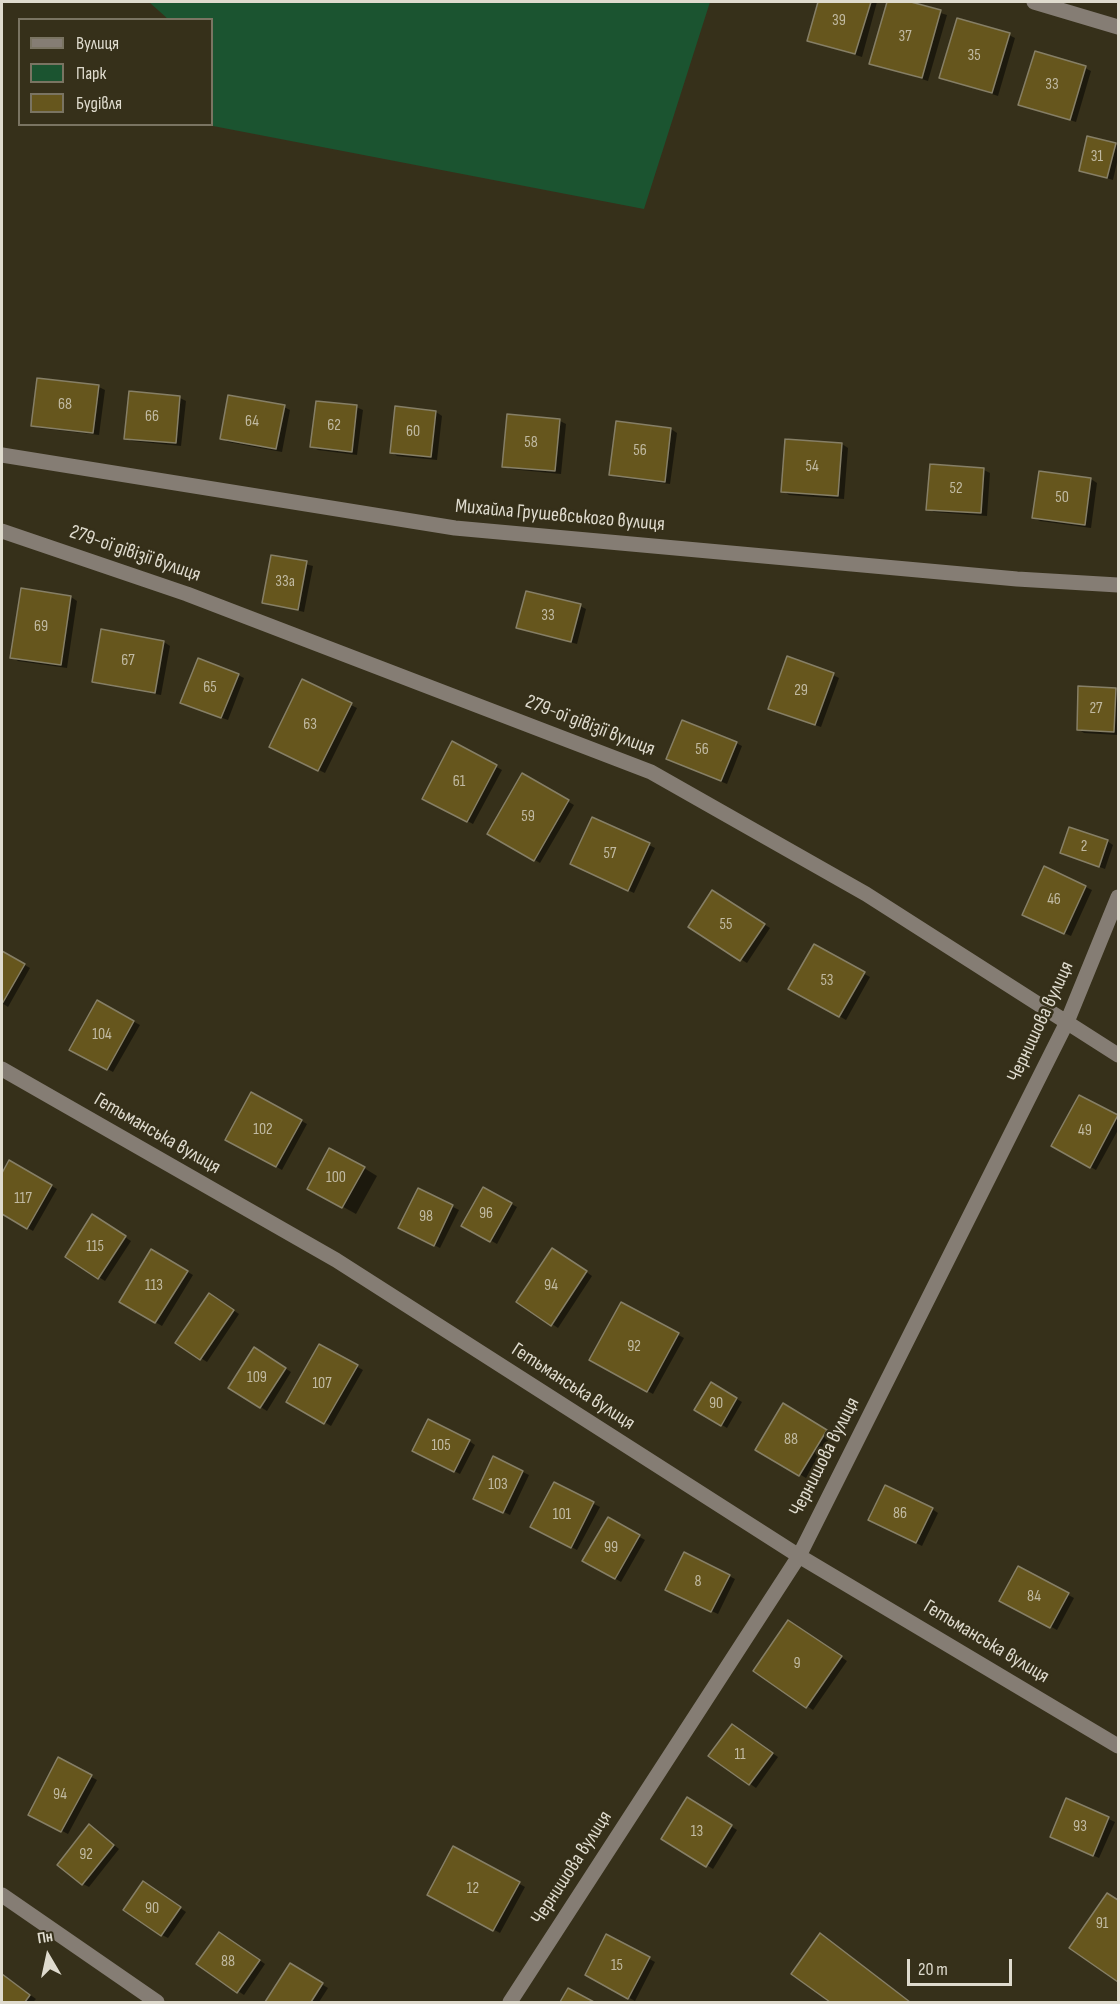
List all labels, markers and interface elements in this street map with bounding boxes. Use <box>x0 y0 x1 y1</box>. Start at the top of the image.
house number: 39 <box>832 11 846 31</box>
legend <box>18 18 213 126</box>
house number: 37 <box>898 27 912 47</box>
text: Вулиця <box>76 33 119 54</box>
house number: 35 <box>967 46 981 66</box>
text: Парк <box>76 63 106 84</box>
house number: 33 <box>1045 75 1059 95</box>
text: Будівля <box>76 93 122 114</box>
house number: 31 <box>1091 147 1103 167</box>
house number: 68 <box>58 395 72 415</box>
house number: 66 <box>145 407 159 427</box>
house number: 64 <box>245 412 259 432</box>
house number: 62 <box>327 416 341 436</box>
house number: 60 <box>406 422 420 442</box>
house number: 58 <box>524 433 538 453</box>
house number: 56 <box>633 441 647 461</box>
house number: 54 <box>805 457 819 477</box>
house number: 52 <box>949 479 963 499</box>
house number: 50 <box>1055 488 1069 508</box>
street label: Михайла Грушевського вулиця <box>454 495 666 537</box>
street label: 279-ої дівізії вулиця <box>66 520 204 588</box>
house number: 33а <box>275 572 295 592</box>
house number: 33 <box>541 606 555 626</box>
house number: 69 <box>34 617 48 637</box>
house number: 67 <box>121 651 135 671</box>
house number: 65 <box>203 678 217 698</box>
house number: 29 <box>794 681 808 701</box>
street label: 279-ої дівізії вулиця <box>522 690 658 762</box>
house number: 27 <box>1089 699 1103 719</box>
house number: 63 <box>303 715 317 735</box>
house number: 56 <box>695 740 709 760</box>
house number: 61 <box>453 772 465 792</box>
house number: 59 <box>521 807 535 827</box>
house number: 2 <box>1081 837 1087 857</box>
house number: 57 <box>604 844 616 864</box>
house number: 46 <box>1047 890 1061 910</box>
house number: 55 <box>720 915 732 935</box>
street label: Чернишова вулиця <box>1003 958 1079 1086</box>
house number: 53 <box>820 971 834 991</box>
house number: 104 <box>92 1025 112 1045</box>
street label: Гетьманська вулиця <box>89 1088 225 1180</box>
house number: 102 <box>253 1120 273 1140</box>
house number: 49 <box>1078 1121 1092 1141</box>
house number: 100 <box>326 1168 346 1188</box>
house number: 117 <box>14 1189 32 1209</box>
house number: 96 <box>479 1204 493 1224</box>
house number: 98 <box>419 1207 433 1227</box>
house number: 115 <box>86 1237 104 1257</box>
house number: 113 <box>145 1276 163 1296</box>
house number: 94 <box>544 1276 558 1296</box>
house number: 92 <box>627 1337 641 1357</box>
street label: Гетьманська вулиця <box>507 1338 639 1436</box>
house number: 109 <box>247 1368 267 1388</box>
house number: 107 <box>312 1374 332 1394</box>
street label: Чернишова вулиця <box>785 1393 865 1521</box>
house number: 90 <box>709 1394 723 1414</box>
house number: 88 <box>784 1430 798 1450</box>
house number: 105 <box>431 1436 451 1456</box>
house number: 103 <box>488 1475 508 1495</box>
house number: 86 <box>893 1504 907 1524</box>
house number: 101 <box>553 1505 571 1525</box>
house number: 99 <box>604 1538 618 1558</box>
house number: 8 <box>694 1572 702 1592</box>
house number: 84 <box>1027 1587 1041 1607</box>
street label: Гетьманська вулиця <box>919 1595 1053 1689</box>
house number: 9 <box>793 1654 801 1674</box>
house number: 11 <box>734 1745 746 1765</box>
house number: 94 <box>53 1785 67 1805</box>
street label: Чернишова вулиця <box>526 1807 618 1929</box>
house number: 93 <box>1073 1817 1087 1837</box>
house number: 13 <box>691 1822 703 1842</box>
house number: 92 <box>79 1845 93 1865</box>
house number: 12 <box>467 1879 479 1899</box>
house number: 90 <box>145 1899 159 1919</box>
house number: 91 <box>1096 1914 1108 1934</box>
north arrow <box>18 1926 78 1986</box>
text: Пн <box>36 1927 54 1948</box>
scale bar <box>910 1947 1015 1985</box>
house number: 88 <box>221 1952 235 1972</box>
house number: 15 <box>611 1956 623 1976</box>
text: 20 m <box>918 1959 948 1980</box>

